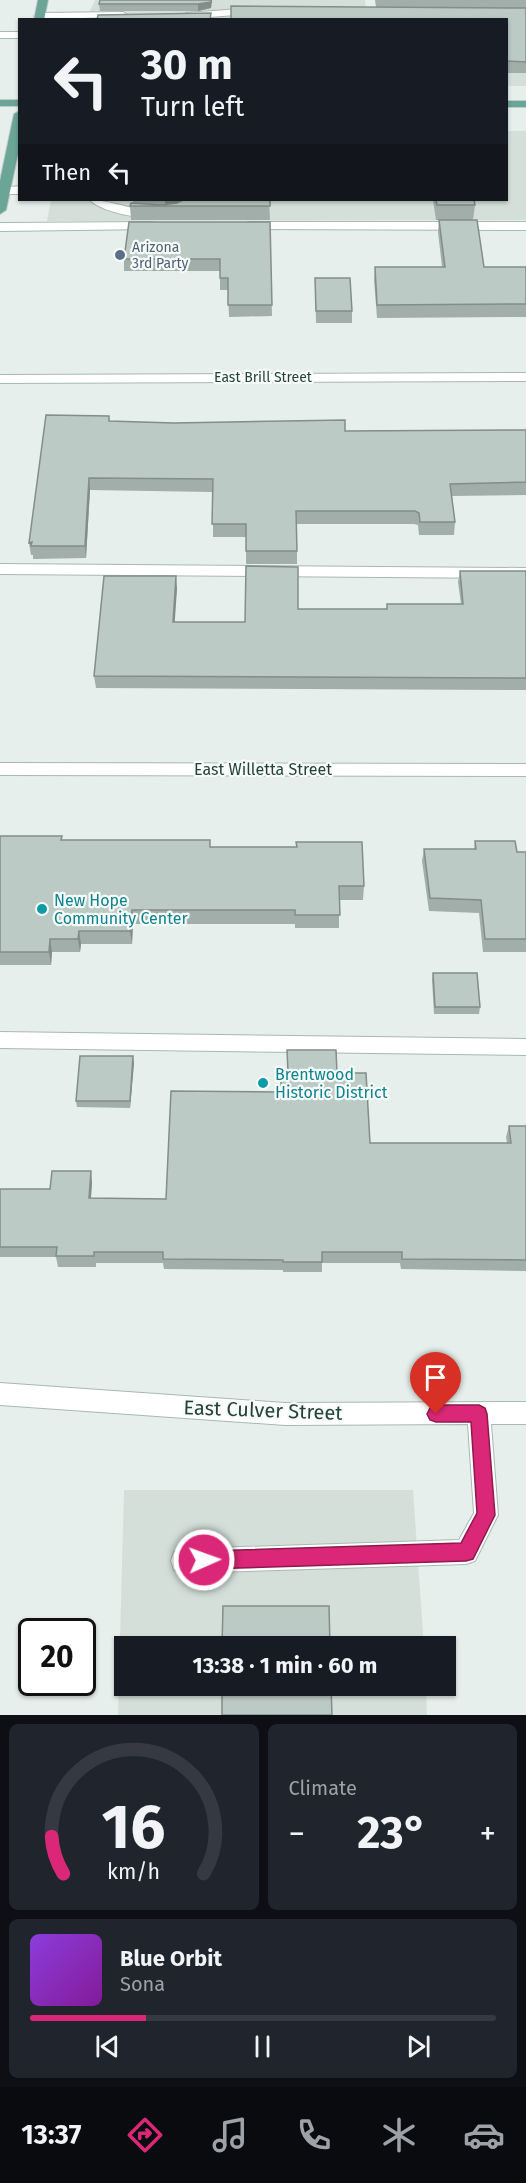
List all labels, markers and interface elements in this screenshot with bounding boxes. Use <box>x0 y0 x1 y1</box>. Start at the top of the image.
text: 30 m <box>141 40 233 90</box>
icon: left <box>42 42 120 120</box>
text: Turn left <box>141 91 244 123</box>
icon: left <box>103 156 136 189</box>
text: Then <box>42 159 91 186</box>
place label: Arizona 3rd Party <box>132 239 188 272</box>
marker: Arizona 3rd Party <box>113 248 127 262</box>
street label: East Brill Street <box>214 369 313 386</box>
street label: East Willetta Street <box>194 760 332 779</box>
place label: New Hope Community Center <box>54 891 188 928</box>
marker: New Hope Community Center <box>35 902 49 916</box>
place label: Brentwood Historic District <box>275 1065 388 1102</box>
marker: Brentwood Historic District <box>256 1076 270 1090</box>
pin <box>410 1352 461 1414</box>
icon: arrive <box>419 1361 452 1394</box>
street label: East Culver Street <box>183 1395 344 1425</box>
position arrow <box>172 1528 236 1592</box>
speed limit sign: 20 <box>18 1618 96 1696</box>
text: 13:38 · 1 min · 60 m <box>193 1652 377 1679</box>
text: Climate <box>289 1776 357 1800</box>
text: 16 <box>102 1790 166 1865</box>
text: 23° <box>357 1806 427 1860</box>
text: − <box>289 1814 305 1854</box>
text: + <box>480 1814 496 1854</box>
text: km/h <box>107 1859 160 1885</box>
text: Blue Orbit <box>120 1945 222 1972</box>
text: Sona <box>120 1972 165 1996</box>
icon: previous <box>91 2030 124 2063</box>
icon: pause <box>246 2030 279 2063</box>
icon: next <box>402 2030 435 2063</box>
icon: directions <box>124 2114 166 2156</box>
icon: music <box>209 2114 251 2156</box>
icon: phone <box>293 2114 335 2156</box>
icon: climate <box>378 2114 420 2156</box>
icon: car <box>463 2114 505 2156</box>
text: 13:37 <box>21 2119 81 2151</box>

